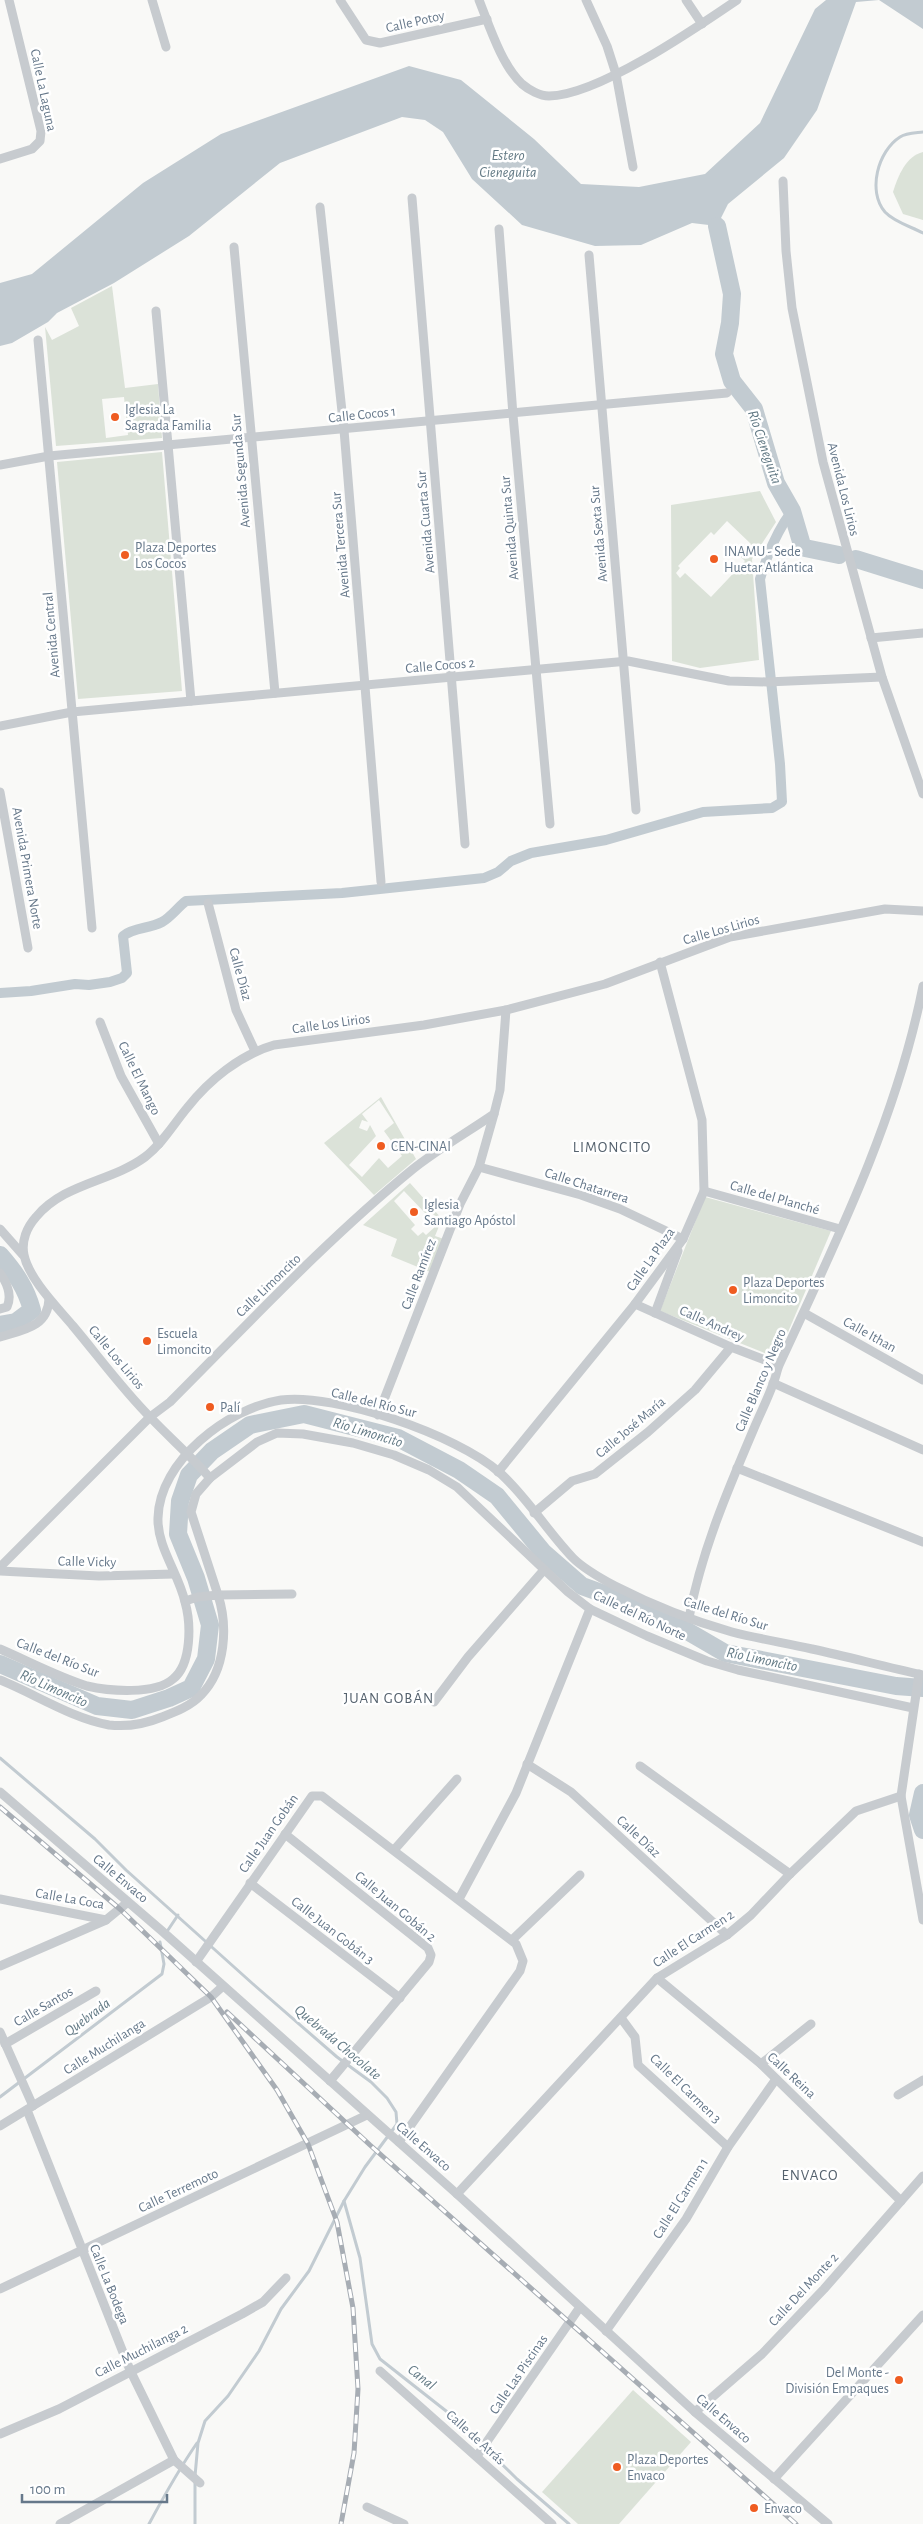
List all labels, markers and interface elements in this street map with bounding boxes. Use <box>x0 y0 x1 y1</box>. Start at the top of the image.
street label: Calle Potoy <box>384 8 446 36</box>
street label: Calle La Laguna <box>27 48 59 133</box>
water label: Estero Cieneguita <box>479 148 537 180</box>
place label: Iglesia La Sagrada Familia <box>125 403 212 433</box>
street label: Calle Cocos 1 <box>328 404 397 426</box>
water label: Río Cieneguita <box>745 408 784 486</box>
marker: Iglesia La Sagrada Familia <box>109 411 121 423</box>
street label: Avenida Segunda Sur <box>229 413 253 529</box>
street label: Avenida Los Lirios <box>825 441 861 537</box>
street label: Avenida Cuarta Sur <box>414 469 437 574</box>
street label: Avenida Quinta Sur <box>498 475 522 581</box>
street label: Avenida Sexta Sur <box>588 485 610 583</box>
street label: Avenida Tercera Sur <box>329 491 353 599</box>
place label: Plaza Deportes Los Cocos <box>135 541 217 571</box>
place label: INAMU - Sede Huetar Atlántica <box>724 545 814 575</box>
marker: Plaza Deportes Los Cocos <box>119 549 131 561</box>
marker: INAMU - Sede Huetar Atlántica <box>708 553 720 565</box>
street label: Avenida Central <box>41 591 63 678</box>
street label: Calle Cocos 2 <box>405 656 475 676</box>
street label: Avenida Primera Norte <box>9 806 45 930</box>
street label: Calle Los Lirios <box>682 912 761 948</box>
street label: Calle Díaz <box>226 946 254 1002</box>
street label: Calle Los Lirios <box>291 1012 371 1036</box>
street label: Calle El Mango <box>115 1039 163 1118</box>
marker: CEN-CINAI <box>375 1140 387 1152</box>
place label: CEN-CINAI <box>391 1140 451 1154</box>
district label: LIMONCITO <box>573 1140 651 1155</box>
street label: Calle Chatarrera <box>543 1166 631 1206</box>
street label: Calle del Planché <box>728 1179 821 1217</box>
place label: Iglesia Santiago Apóstol <box>424 1198 516 1228</box>
marker: Iglesia Santiago Apóstol <box>408 1206 420 1218</box>
street label: Calle La Plaza <box>624 1225 678 1294</box>
street label: Calle Ramírez <box>399 1237 439 1312</box>
street label: Calle Limoncito <box>234 1252 304 1320</box>
place label: Plaza Deportes Limoncito <box>743 1276 825 1306</box>
marker: Plaza Deportes Limoncito <box>727 1284 739 1296</box>
street label: Calle Andrey <box>677 1304 746 1344</box>
street label: Calle Ithan <box>841 1315 898 1355</box>
street label: Calle Los Lirios <box>86 1323 147 1392</box>
place label: Escuela Limoncito <box>157 1327 211 1357</box>
street label: Calle Blanco y Negro <box>733 1327 789 1434</box>
marker: Escuela Limoncito <box>141 1335 153 1347</box>
street label: Calle del Río Sur <box>330 1386 418 1420</box>
street label: Calle José María <box>593 1394 668 1461</box>
marker: Palí <box>204 1401 216 1413</box>
place label: Palí <box>220 1401 241 1415</box>
water label: Río Limoncito <box>331 1415 404 1450</box>
street label: Calle Vicky <box>58 1554 116 1570</box>
street label: Calle del Río Norte <box>591 1588 688 1643</box>
street label: Calle del Río Sur <box>682 1594 770 1634</box>
street label: Calle del Río Sur <box>14 1636 101 1680</box>
water label: Río Limoncito <box>725 1645 799 1674</box>
water label: Río Limoncito <box>18 1667 90 1710</box>
district label: JUAN GOBÁN <box>344 1689 434 1706</box>
street label: Calle Juan Gobán <box>237 1792 301 1875</box>
street label: Calle Díaz <box>614 1813 663 1860</box>
street label: Calle Envaco <box>90 1852 151 1906</box>
street label: Calle Juan Gobán 2 <box>352 1869 439 1945</box>
street label: Calle La Coca <box>34 1886 106 1912</box>
street label: Calle Juan Gobán 3 <box>288 1894 376 1967</box>
street label: Calle El Carmen 2 <box>650 1907 737 1970</box>
street label: Calle Santos <box>12 1984 75 2029</box>
water label: Quebrada <box>62 1995 113 2039</box>
water label: Quebrada Chocolate <box>292 2002 384 2083</box>
street label: Calle Muchilanga <box>61 2016 148 2078</box>
street label: Calle Reina <box>765 2050 819 2102</box>
street label: Calle El Carmen 3 <box>647 2051 724 2126</box>
street label: Calle Envaco <box>393 2119 453 2174</box>
street label: Calle El Carmen 1 <box>651 2156 711 2241</box>
street label: Calle Terremoto <box>136 2166 221 2216</box>
district label: ENVACO <box>781 2168 839 2183</box>
street label: Calle La Bodega <box>87 2242 132 2327</box>
street label: Calle Del Monte 2 <box>766 2250 841 2329</box>
street label: Calle Muchilanga 2 <box>93 2321 190 2380</box>
street label: Calle Las Piscinas <box>487 2332 551 2417</box>
water label: Canal <box>405 2362 439 2393</box>
place label: Del Monte - División Empaques <box>785 2366 889 2396</box>
marker: Del Monte - División Empaques <box>893 2374 905 2386</box>
street label: Calle Envaco <box>693 2391 753 2446</box>
street label: Calle de Atrás <box>443 2408 507 2468</box>
place label: Plaza Deportes Envaco <box>627 2453 709 2483</box>
marker: Plaza Deportes Envaco <box>611 2461 623 2473</box>
scale bar <box>22 2472 168 2504</box>
text: 100 m <box>30 2482 65 2497</box>
marker: Envaco <box>748 2502 760 2514</box>
place label: Envaco <box>764 2502 802 2516</box>

